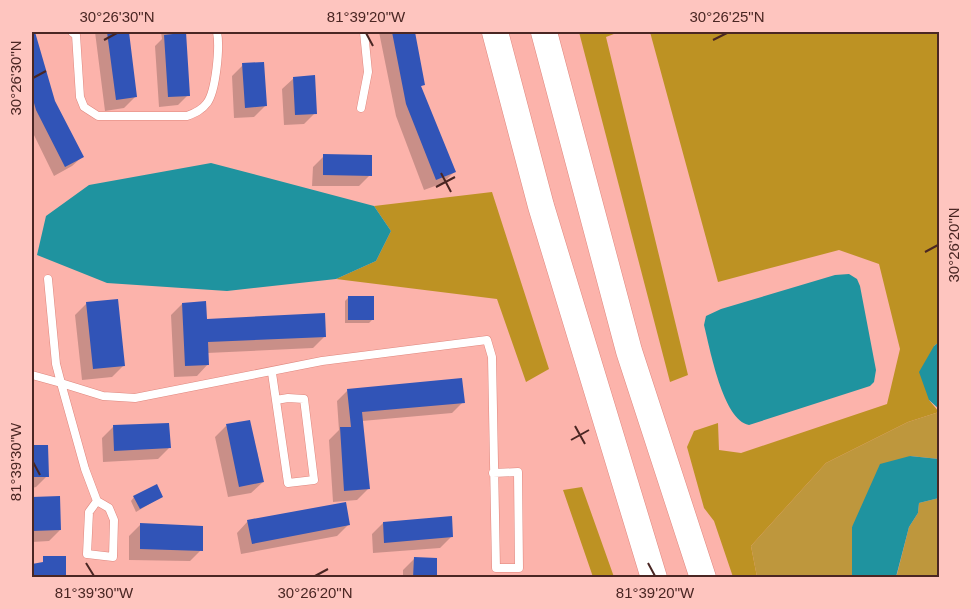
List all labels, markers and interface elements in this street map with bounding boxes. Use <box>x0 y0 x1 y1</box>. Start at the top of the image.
text: 30°26'30"N <box>79 8 155 25</box>
text: 81°39'20"W <box>327 8 406 25</box>
text: 30°26'25"N <box>689 8 765 25</box>
text: 30°26'30"N <box>7 40 24 116</box>
text: 30°26'20"N <box>945 207 962 283</box>
text: 81°39'30"W <box>7 422 24 501</box>
text: 81°39'30"W <box>55 584 134 601</box>
text: 30°26'20"N <box>277 584 353 601</box>
text: 81°39'20"W <box>616 584 695 601</box>

